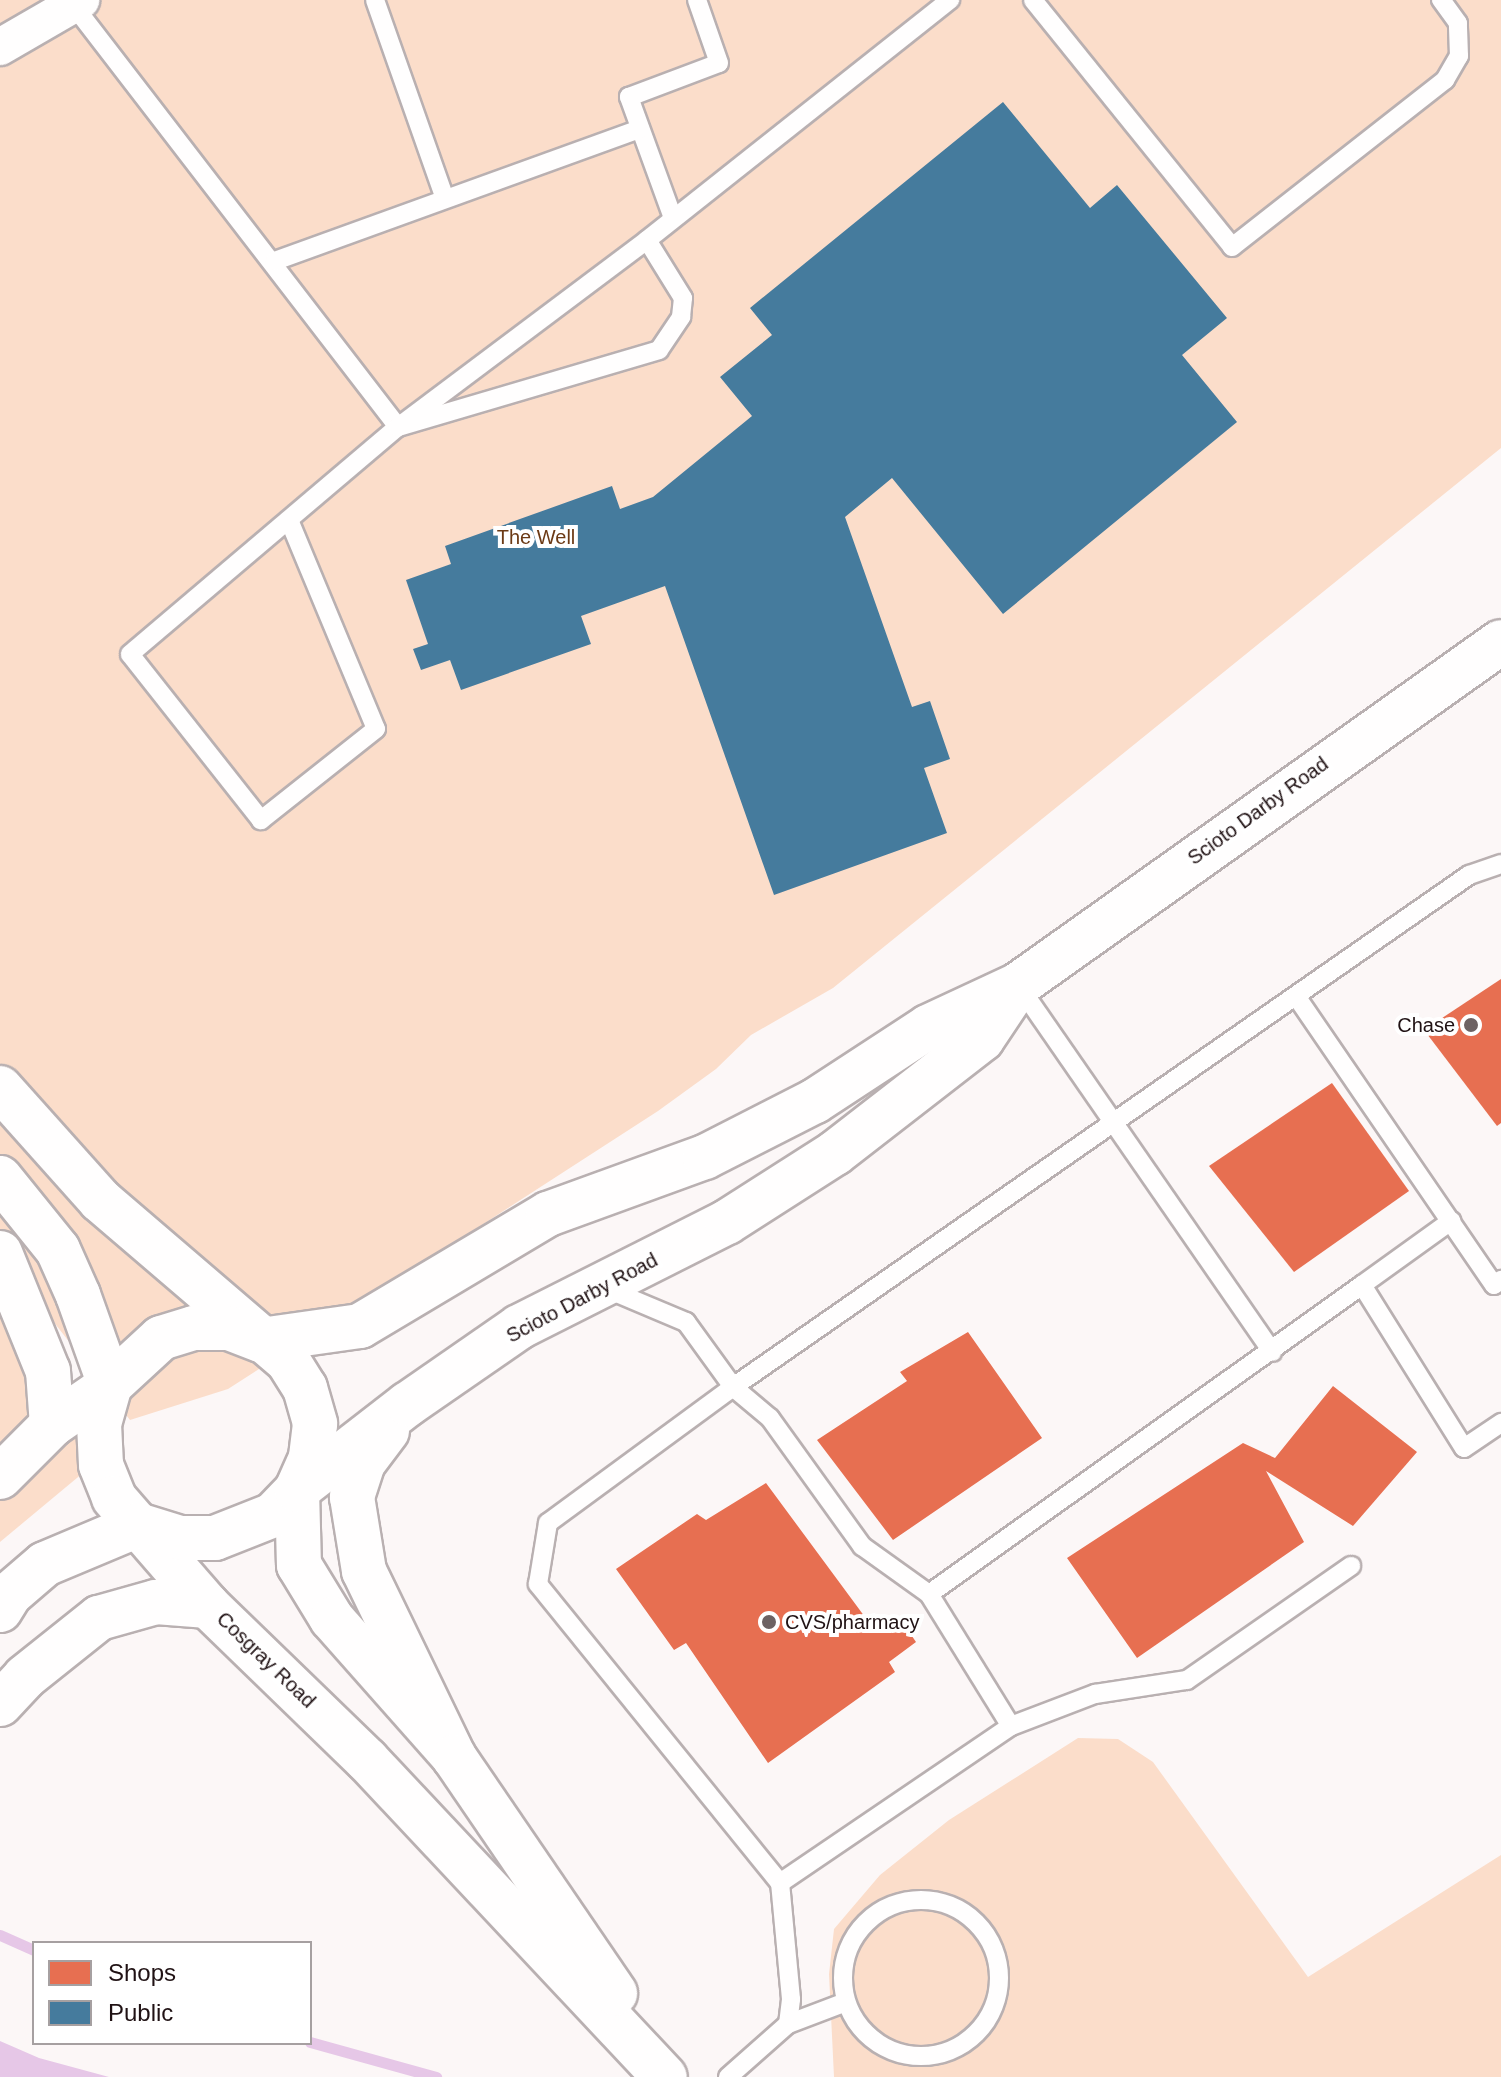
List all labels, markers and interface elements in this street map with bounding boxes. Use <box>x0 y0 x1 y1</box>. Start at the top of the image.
park label: The Well <box>497 525 575 549</box>
street label: Scioto Darby Road <box>1183 752 1333 870</box>
place label: Chase <box>1397 1013 1455 1037</box>
marker: Chase <box>1462 1016 1480 1034</box>
street label: Scioto Darby Road <box>502 1248 662 1348</box>
street label: Cosgray Road <box>212 1607 320 1713</box>
place label: CVS/pharmacy <box>785 1610 919 1634</box>
marker: CVS/pharmacy <box>760 1613 778 1631</box>
legend <box>32 1941 312 2045</box>
text: Shops <box>108 1959 176 1986</box>
text: Public <box>108 1999 173 2026</box>

